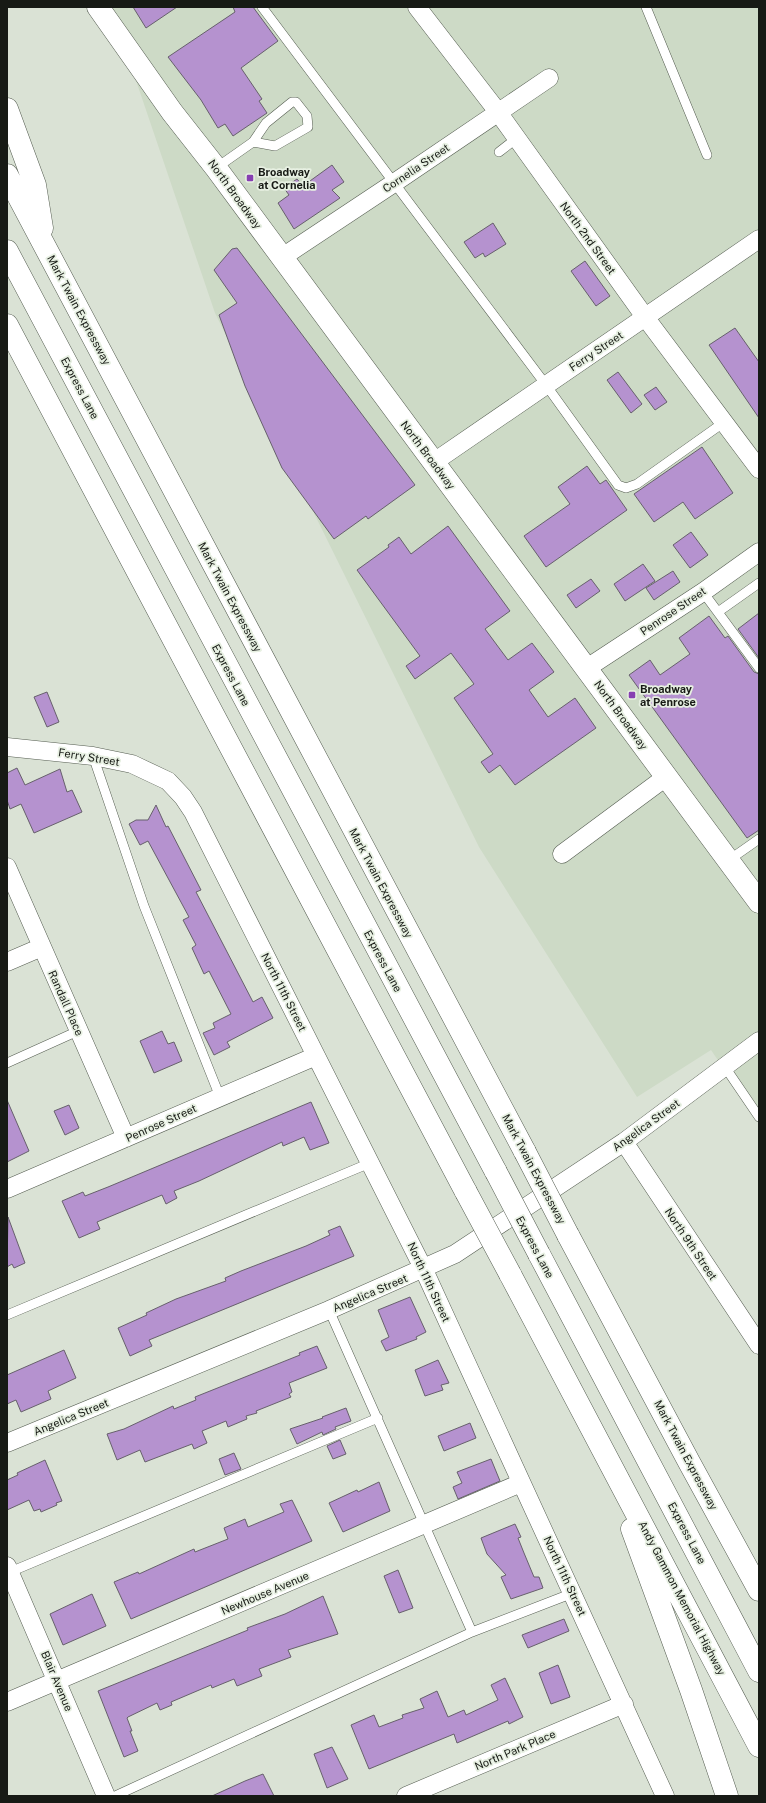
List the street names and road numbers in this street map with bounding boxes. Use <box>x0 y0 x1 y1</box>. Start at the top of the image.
street label: Cornelia Street <box>381 141 451 195</box>
street label: North Broadway <box>206 157 264 231</box>
street label: North 2nd Street <box>558 200 618 276</box>
street label: Mark Twain Expressway <box>45 253 113 367</box>
street label: Ferry Street <box>567 329 625 373</box>
street label: Express Lane <box>59 355 101 421</box>
street label: North Broadway <box>398 418 458 492</box>
street label: Mark Twain Expressway <box>196 540 264 654</box>
street label: Penrose Street <box>638 585 708 637</box>
street label: Express Lane <box>210 642 252 708</box>
street label: North Broadway <box>592 678 650 752</box>
street label: Ferry Street <box>57 746 121 768</box>
street label: Mark Twain Expressway <box>347 826 415 940</box>
street label: Express Lane <box>362 928 404 994</box>
street label: North 11th Street <box>259 951 309 1033</box>
street label: Randall Place <box>46 969 86 1037</box>
street label: Angelica Street <box>610 1097 682 1153</box>
street label: Penrose Street <box>124 1102 198 1144</box>
street label: Mark Twain Expressway <box>500 1112 568 1226</box>
street label: North 9th Street <box>662 1206 720 1282</box>
street label: Express Lane <box>514 1214 556 1280</box>
street label: North 11th Street <box>405 1240 453 1324</box>
street label: Angelica Street <box>331 1272 409 1314</box>
street label: Angelica Street <box>32 1396 110 1438</box>
street label: Mark Twain Expressway <box>652 1398 720 1512</box>
street label: Express Lane <box>666 1500 708 1566</box>
street label: Andy Gammon Memorial Highway <box>636 1519 728 1677</box>
street label: North 11th Street <box>541 1534 589 1618</box>
street label: Newhouse Avenue <box>219 1569 311 1617</box>
street label: Blair Avenue <box>39 1649 75 1713</box>
street label: North Park Place <box>473 1728 557 1772</box>

